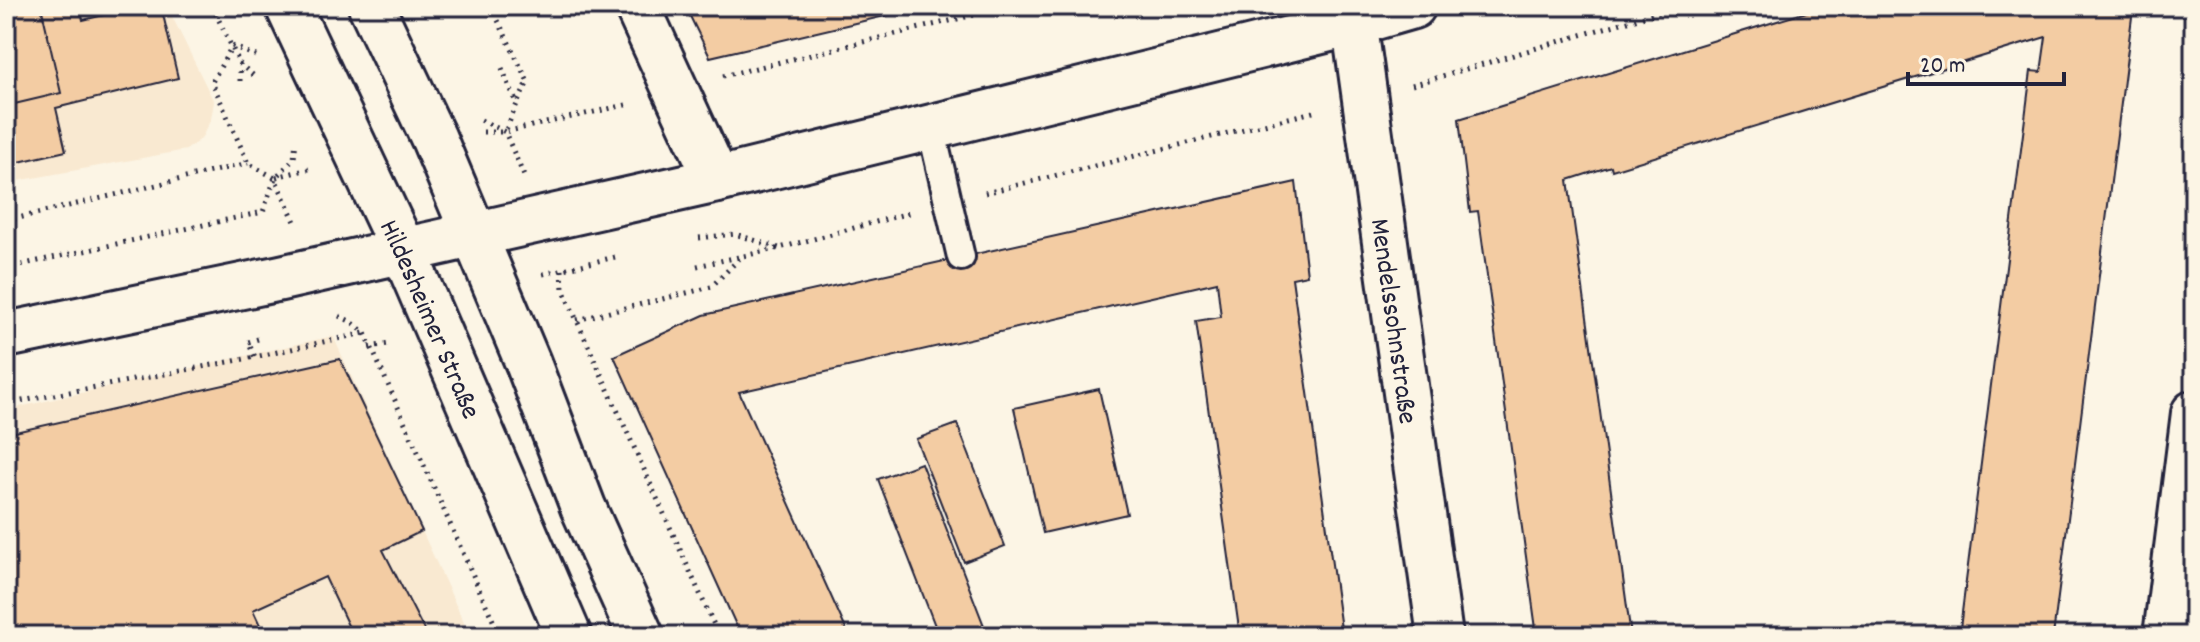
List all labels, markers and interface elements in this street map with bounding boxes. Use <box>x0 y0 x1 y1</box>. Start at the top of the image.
scale bar <box>1908 36 2064 86</box>
text: 20 m <box>1920 50 1966 84</box>
street label: Hildesheimer Straße <box>366 214 488 426</box>
street label: Mendelssohnstraße <box>1357 216 1425 427</box>

